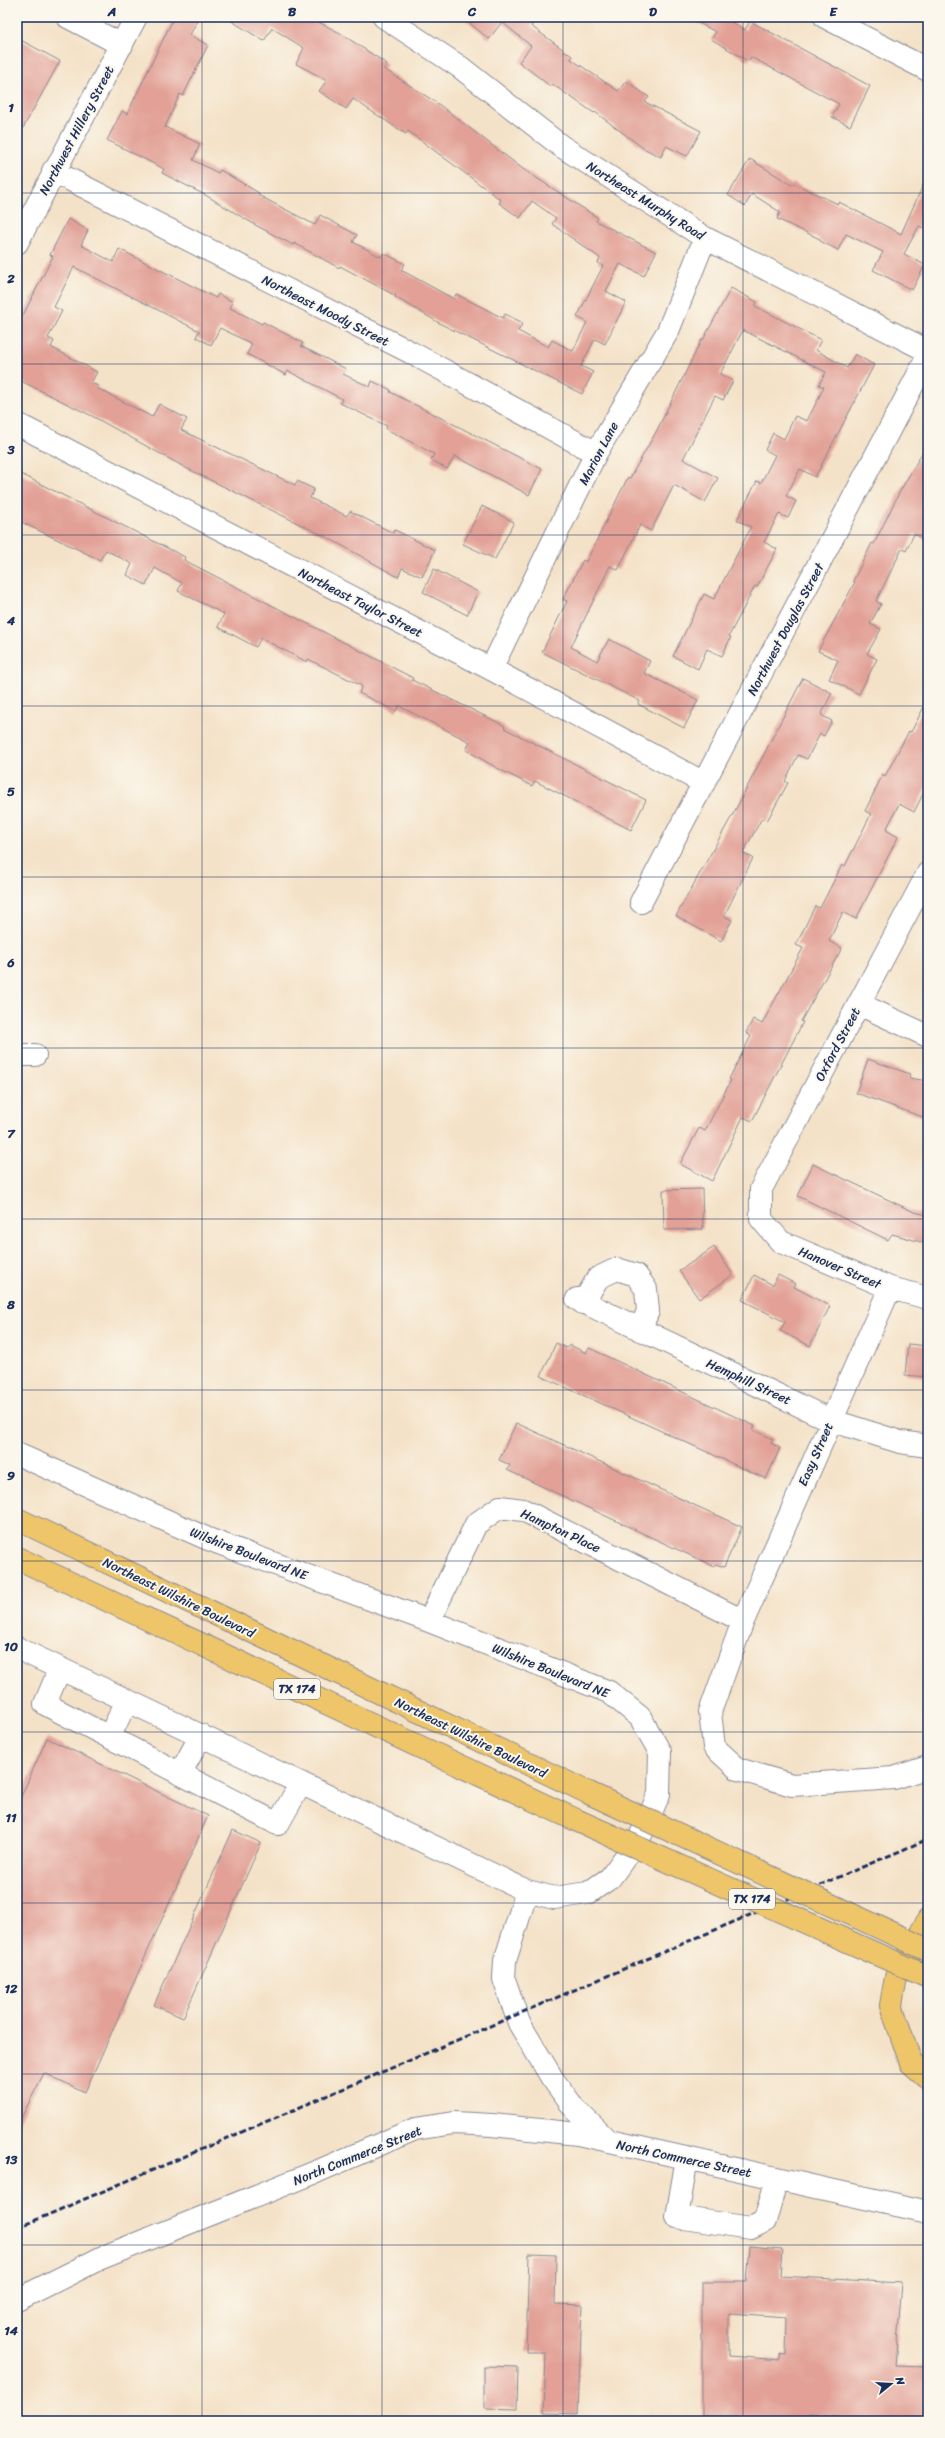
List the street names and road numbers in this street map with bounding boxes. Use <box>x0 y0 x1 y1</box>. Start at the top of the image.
street label: Northwest Hillery Street <box>32 61 121 199</box>
street label: Northeast Murphy Road <box>582 155 711 247</box>
street label: Northeast Moody Street <box>258 268 394 353</box>
street label: Marion Lane <box>572 417 625 489</box>
street label: Northwest Douglas Street <box>741 558 831 700</box>
street label: Northeast Taylor Street <box>294 561 427 644</box>
street label: Oxford Street <box>808 1003 867 1085</box>
street label: Hanover Street <box>795 1240 886 1296</box>
street label: Hemphill Street <box>702 1352 795 1411</box>
street label: Easy Street <box>791 1418 840 1490</box>
street label: Hampton Place <box>517 1502 605 1559</box>
street label: Wilshire Boulevard NE <box>186 1520 312 1587</box>
street label: Northeast Wilshire Boulevard <box>99 1551 260 1645</box>
street label: Wilshire Boulevard NE <box>489 1636 614 1705</box>
road number: TX 174 <box>274 1679 320 1699</box>
street label: Northeast Wilshire Boulevard <box>391 1691 552 1785</box>
road number: TX 174 <box>729 1889 775 1909</box>
street label: North Commerce Street <box>289 2119 426 2192</box>
street label: North Commerce Street <box>614 2133 754 2184</box>

